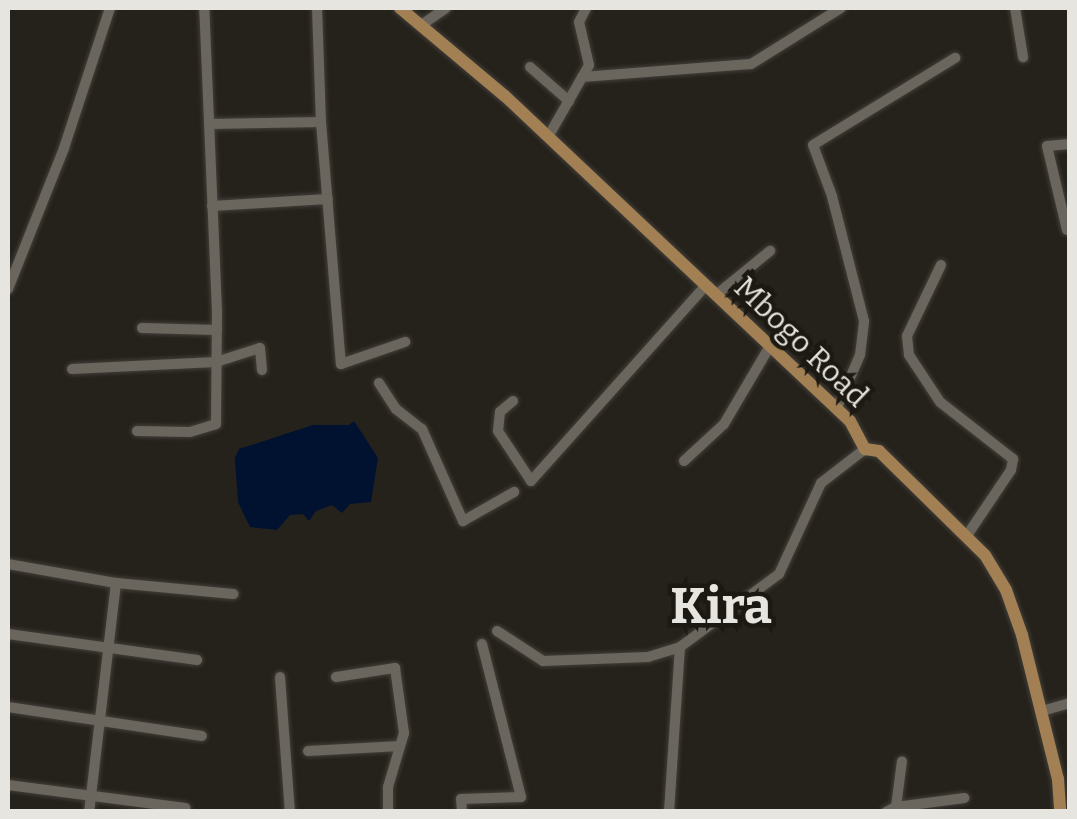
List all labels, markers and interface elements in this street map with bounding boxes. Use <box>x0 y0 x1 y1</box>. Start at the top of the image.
street label: Mbogo Road <box>727 269 875 415</box>
district label: Kira <box>670 577 772 637</box>

